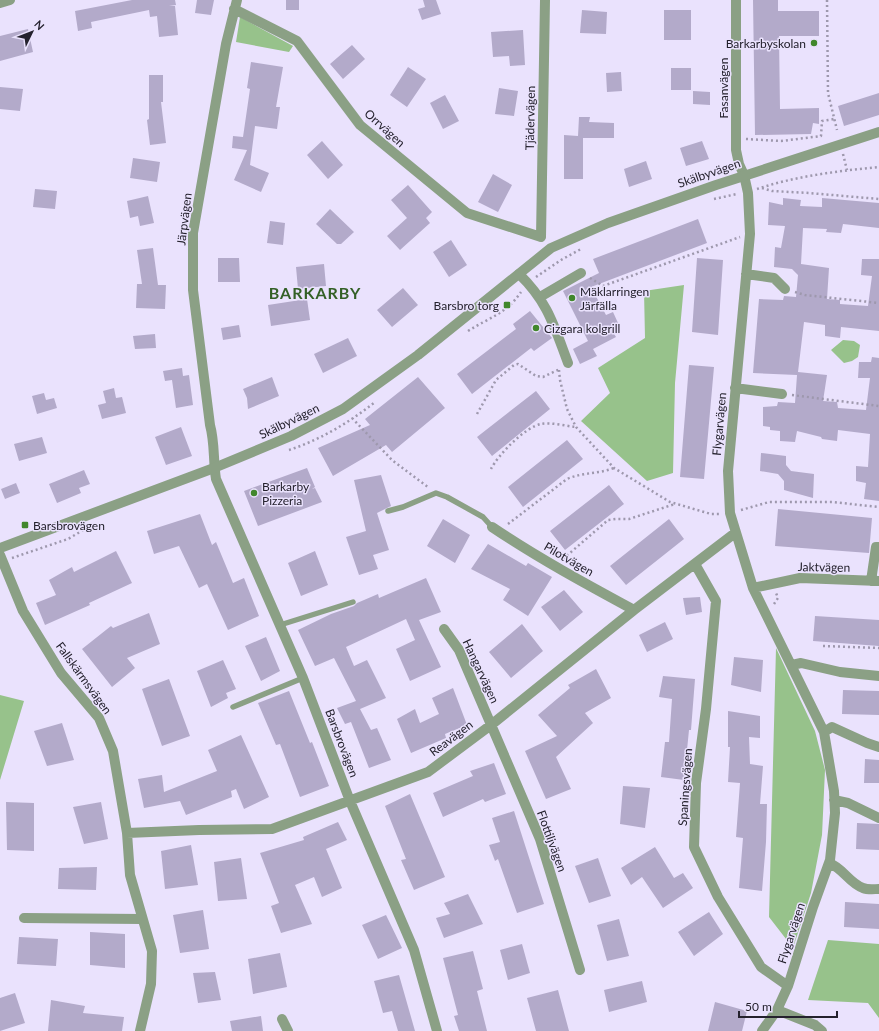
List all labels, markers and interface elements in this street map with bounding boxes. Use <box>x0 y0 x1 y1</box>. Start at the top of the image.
north arrow <box>12 12 52 52</box>
text: N <box>32 17 47 32</box>
place label: Barkarbyskolan <box>726 36 806 51</box>
marker: Barkarbyskolan <box>809 38 819 48</box>
street label: Fasanvägen <box>716 58 731 118</box>
street label: Tjädervägen <box>522 86 538 150</box>
street label: Orrvägen <box>362 106 408 150</box>
street label: Skälbyvägen <box>676 155 742 191</box>
street label: Järpvägen <box>173 192 195 246</box>
district label: BARKARBY <box>269 283 361 302</box>
place label: Mäklarringen Järfälla <box>580 284 649 313</box>
marker: Mäklarringen Järfälla <box>567 293 577 303</box>
place label: Barsbro torg <box>434 298 499 313</box>
marker: Barsbro torg <box>502 300 512 310</box>
place label: Cizgara kolgrill <box>544 321 620 336</box>
marker: Cizgara kolgrill <box>531 323 541 333</box>
street label: Flygarvägen <box>709 392 729 456</box>
street label: Skälbyvägen <box>256 400 322 442</box>
place label: Barkarby Pizzeria <box>262 479 310 508</box>
marker: Barkarby Pizzeria <box>249 488 259 498</box>
place label: Barsbrovägen <box>33 518 105 533</box>
marker: Barsbrovägen <box>20 520 30 530</box>
street label: Pilotvägen <box>541 539 597 579</box>
street label: Jaktvägen <box>798 559 850 575</box>
street label: Hangarvägen <box>460 636 502 706</box>
street label: Fallskärmsvägen <box>53 639 115 717</box>
street label: Barsbrovägen <box>322 707 362 779</box>
street label: Reavägen <box>426 717 476 759</box>
street label: Spaningsvägen <box>675 748 695 826</box>
street label: Flottiljvägen <box>534 808 570 874</box>
street label: Flygarvägen <box>774 901 808 965</box>
scale bar <box>739 993 837 1019</box>
text: 50 m <box>745 999 772 1014</box>

